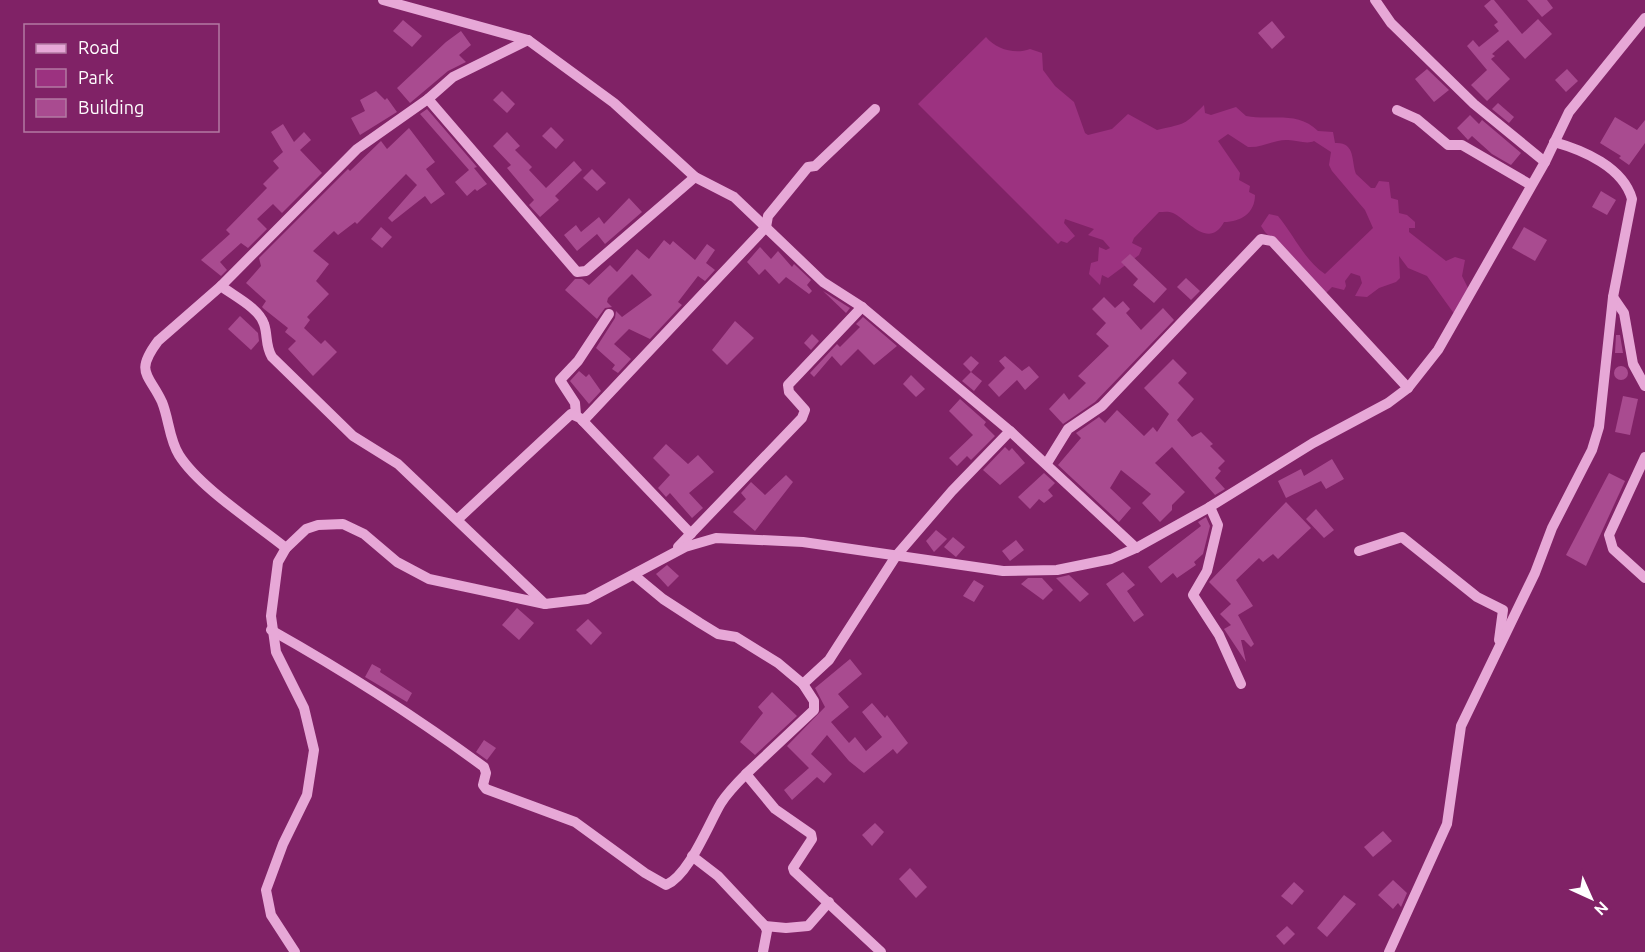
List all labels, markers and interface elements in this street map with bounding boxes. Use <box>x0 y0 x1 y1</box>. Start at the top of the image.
legend <box>24 24 219 132</box>
text: Road <box>78 37 120 57</box>
text: Park <box>78 67 114 87</box>
text: Building <box>78 97 144 117</box>
north arrow <box>1561 868 1621 928</box>
text: N <box>1591 898 1612 919</box>

